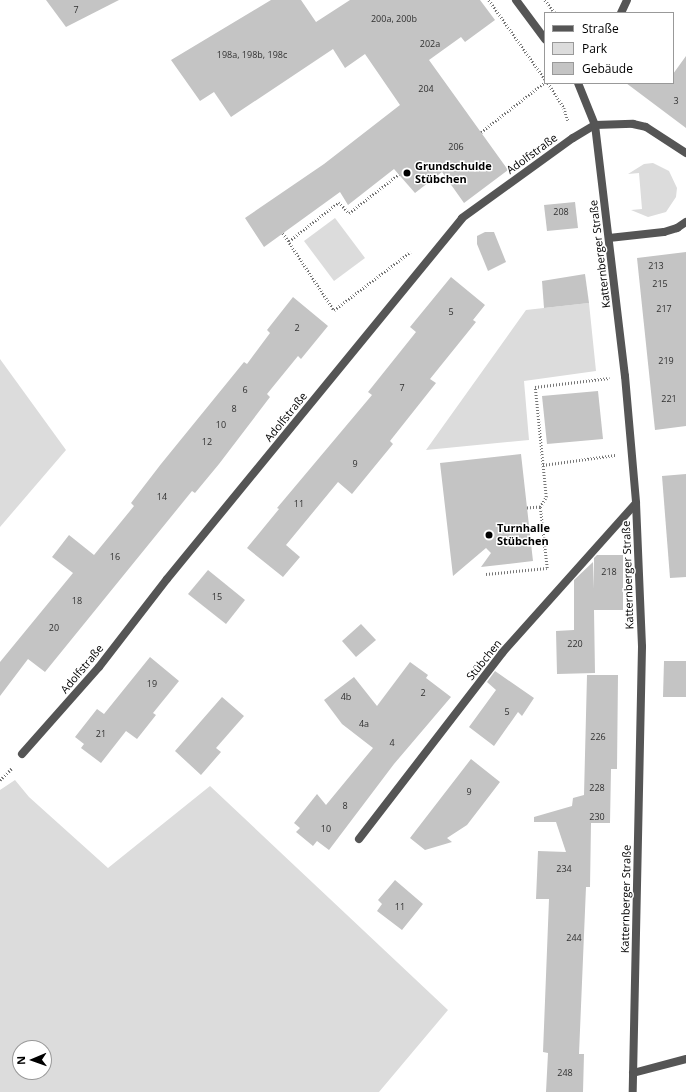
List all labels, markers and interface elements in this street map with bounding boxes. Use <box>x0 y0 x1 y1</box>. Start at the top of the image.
house number: 7 <box>73 5 79 15</box>
legend <box>544 12 674 84</box>
house number: 200a, 200b <box>371 14 417 24</box>
text: Straße <box>582 20 619 37</box>
house number: 202a <box>420 39 440 49</box>
text: Park <box>582 40 607 57</box>
house number: 198a, 198b, 198c <box>217 50 287 60</box>
text: Gebäude <box>582 60 633 77</box>
house number: 204 <box>418 84 434 94</box>
house number: 3 <box>673 96 679 106</box>
street label: Adolfstraße <box>504 131 560 177</box>
house number: 206 <box>448 142 464 152</box>
place label: Grundschulde Stübchen <box>415 160 492 186</box>
marker: Grundschulde Stübchen <box>402 168 412 178</box>
street label: Katternberger Straße <box>587 199 613 309</box>
house number: 208 <box>553 207 569 217</box>
house number: 213 <box>648 261 664 271</box>
house number: 215 <box>652 279 668 289</box>
house number: 217 <box>656 304 672 314</box>
house number: 5 <box>448 307 454 317</box>
house number: 2 <box>294 323 300 333</box>
house number: 219 <box>658 356 674 366</box>
house number: 7 <box>399 383 405 393</box>
house number: 6 <box>242 385 248 395</box>
street label: Adolfstraße <box>262 390 310 444</box>
house number: 221 <box>661 394 677 404</box>
house number: 8 <box>231 404 237 414</box>
house number: 10 <box>216 420 226 430</box>
house number: 12 <box>202 437 212 447</box>
house number: 9 <box>352 459 358 469</box>
house number: 14 <box>157 492 167 502</box>
house number: 11 <box>294 499 304 509</box>
street label: Katternberger Straße <box>620 521 636 629</box>
place label: Turnhalle Stübchen <box>497 522 550 548</box>
marker: Turnhalle Stübchen <box>484 530 494 540</box>
house number: 16 <box>110 552 120 562</box>
house number: 218 <box>601 567 617 577</box>
house number: 15 <box>212 592 222 602</box>
house number: 18 <box>72 596 82 606</box>
house number: 20 <box>49 623 59 633</box>
street label: Stübchen <box>464 637 504 683</box>
house number: 220 <box>567 639 583 649</box>
street label: Adolfstraße <box>58 642 106 696</box>
house number: 19 <box>147 679 157 689</box>
house number: 2 <box>420 688 426 698</box>
house number: 4b <box>341 692 351 702</box>
house number: 5 <box>504 707 510 717</box>
house number: 4a <box>359 719 369 729</box>
house number: 21 <box>96 729 106 739</box>
house number: 226 <box>590 732 606 742</box>
house number: 4 <box>389 738 395 748</box>
house number: 228 <box>589 783 605 793</box>
house number: 9 <box>466 787 472 797</box>
house number: 8 <box>342 801 348 811</box>
house number: 230 <box>589 812 605 822</box>
house number: 10 <box>321 824 331 834</box>
street label: Katternberger Straße <box>618 845 634 953</box>
house number: 234 <box>556 864 572 874</box>
house number: 11 <box>395 902 405 912</box>
house number: 244 <box>566 933 582 943</box>
north arrow <box>12 1040 52 1080</box>
text: N <box>13 1056 28 1065</box>
house number: 248 <box>557 1068 573 1078</box>

